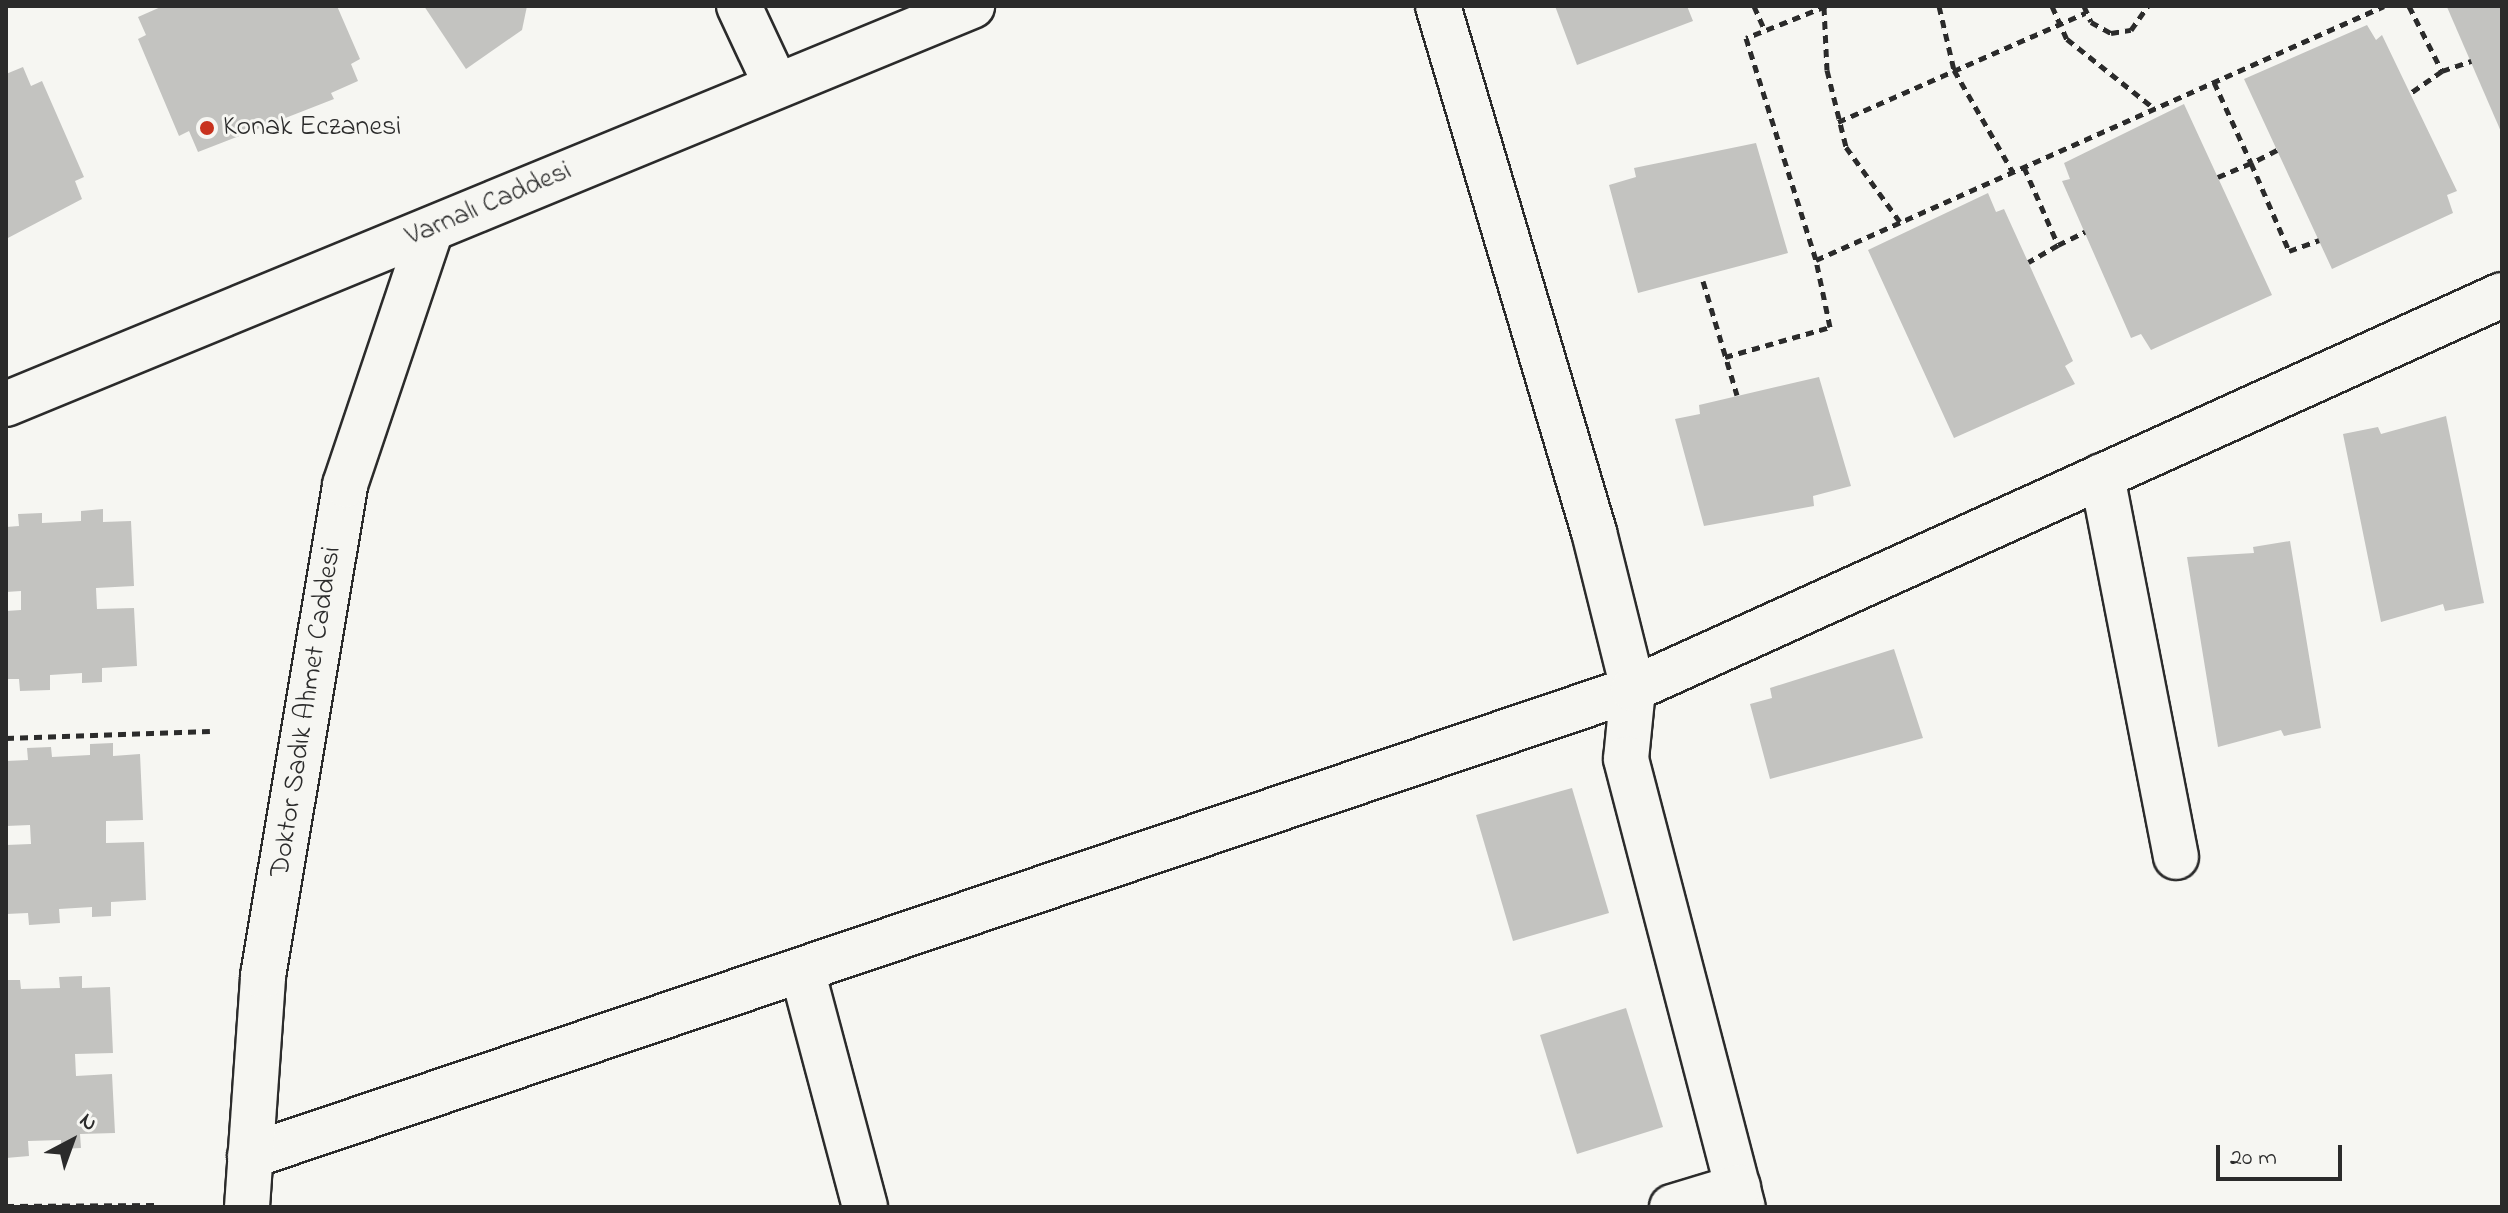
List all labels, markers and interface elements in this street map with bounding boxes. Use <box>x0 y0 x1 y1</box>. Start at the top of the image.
place label: Konak Eczanesi <box>223 111 401 145</box>
marker: Konak Eczanesi <box>198 119 216 137</box>
street label: Varnalı Caddesi <box>401 155 577 255</box>
street label: Doktor Sadık Ahmet Caddesi <box>264 544 350 880</box>
north arrow <box>32 1101 112 1181</box>
text: N <box>72 1106 104 1140</box>
scale bar <box>2220 1129 2346 1179</box>
text: 20 m <box>2230 1141 2277 1176</box>

